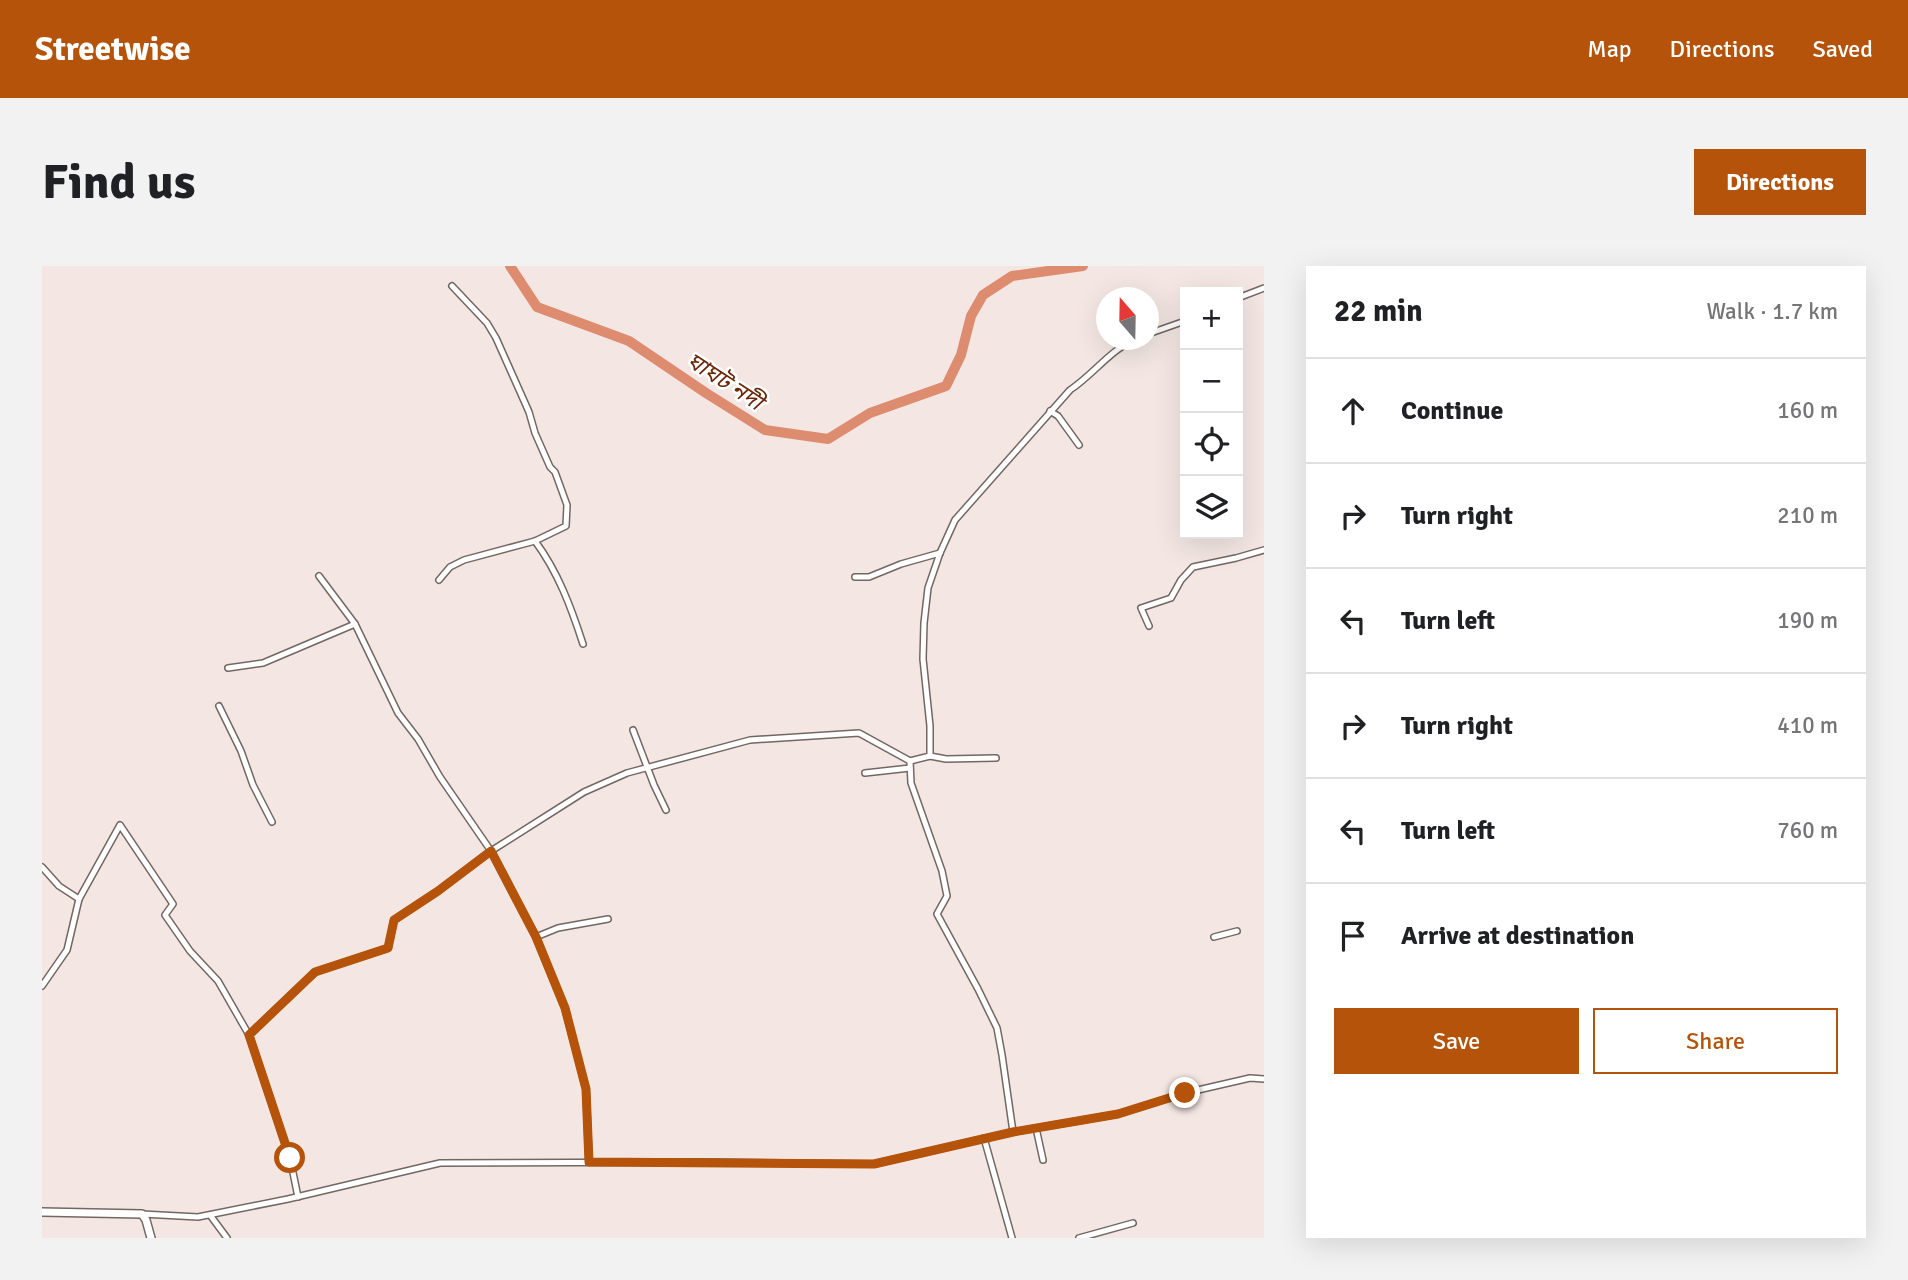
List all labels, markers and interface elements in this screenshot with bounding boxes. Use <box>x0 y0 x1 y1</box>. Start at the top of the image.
text: Streetwise <box>35 29 191 70</box>
text: Map <box>1587 34 1632 64</box>
text: Directions <box>1670 34 1775 64</box>
text: Saved <box>1813 34 1873 64</box>
button: Directions <box>1694 149 1866 215</box>
text: Find us <box>42 152 195 212</box>
north arrow <box>1096 287 1159 350</box>
map controls <box>1180 287 1243 539</box>
button: + <box>1180 287 1243 350</box>
text: 22 min <box>1334 293 1423 330</box>
text: Walk · 1.7 km <box>1706 297 1838 326</box>
water label: ঘাঘট নদী <box>681 346 772 419</box>
button: − <box>1180 350 1243 413</box>
icon: ahead <box>1334 392 1372 430</box>
text: Continue <box>1401 395 1503 427</box>
text: 160 m <box>1777 396 1838 425</box>
button: locate <box>1180 413 1243 476</box>
button: layers <box>1180 476 1243 539</box>
icon: right <box>1334 497 1372 535</box>
text: Turn right <box>1401 500 1513 532</box>
text: 210 m <box>1777 501 1838 530</box>
icon: left <box>1334 602 1372 640</box>
text: Turn left <box>1401 605 1495 637</box>
text: 190 m <box>1777 606 1838 635</box>
icon: right <box>1334 707 1372 745</box>
text: Turn right <box>1401 710 1513 742</box>
text: 410 m <box>1777 711 1838 740</box>
icon: left <box>1334 812 1372 850</box>
text: Turn left <box>1401 815 1495 847</box>
text: 760 m <box>1777 816 1838 845</box>
icon: arrive <box>1334 917 1372 955</box>
text: Arrive at destination <box>1401 920 1634 952</box>
button: Save <box>1334 1008 1579 1074</box>
button: Share <box>1593 1008 1838 1074</box>
route end <box>1169 1077 1200 1108</box>
route start <box>274 1142 305 1173</box>

